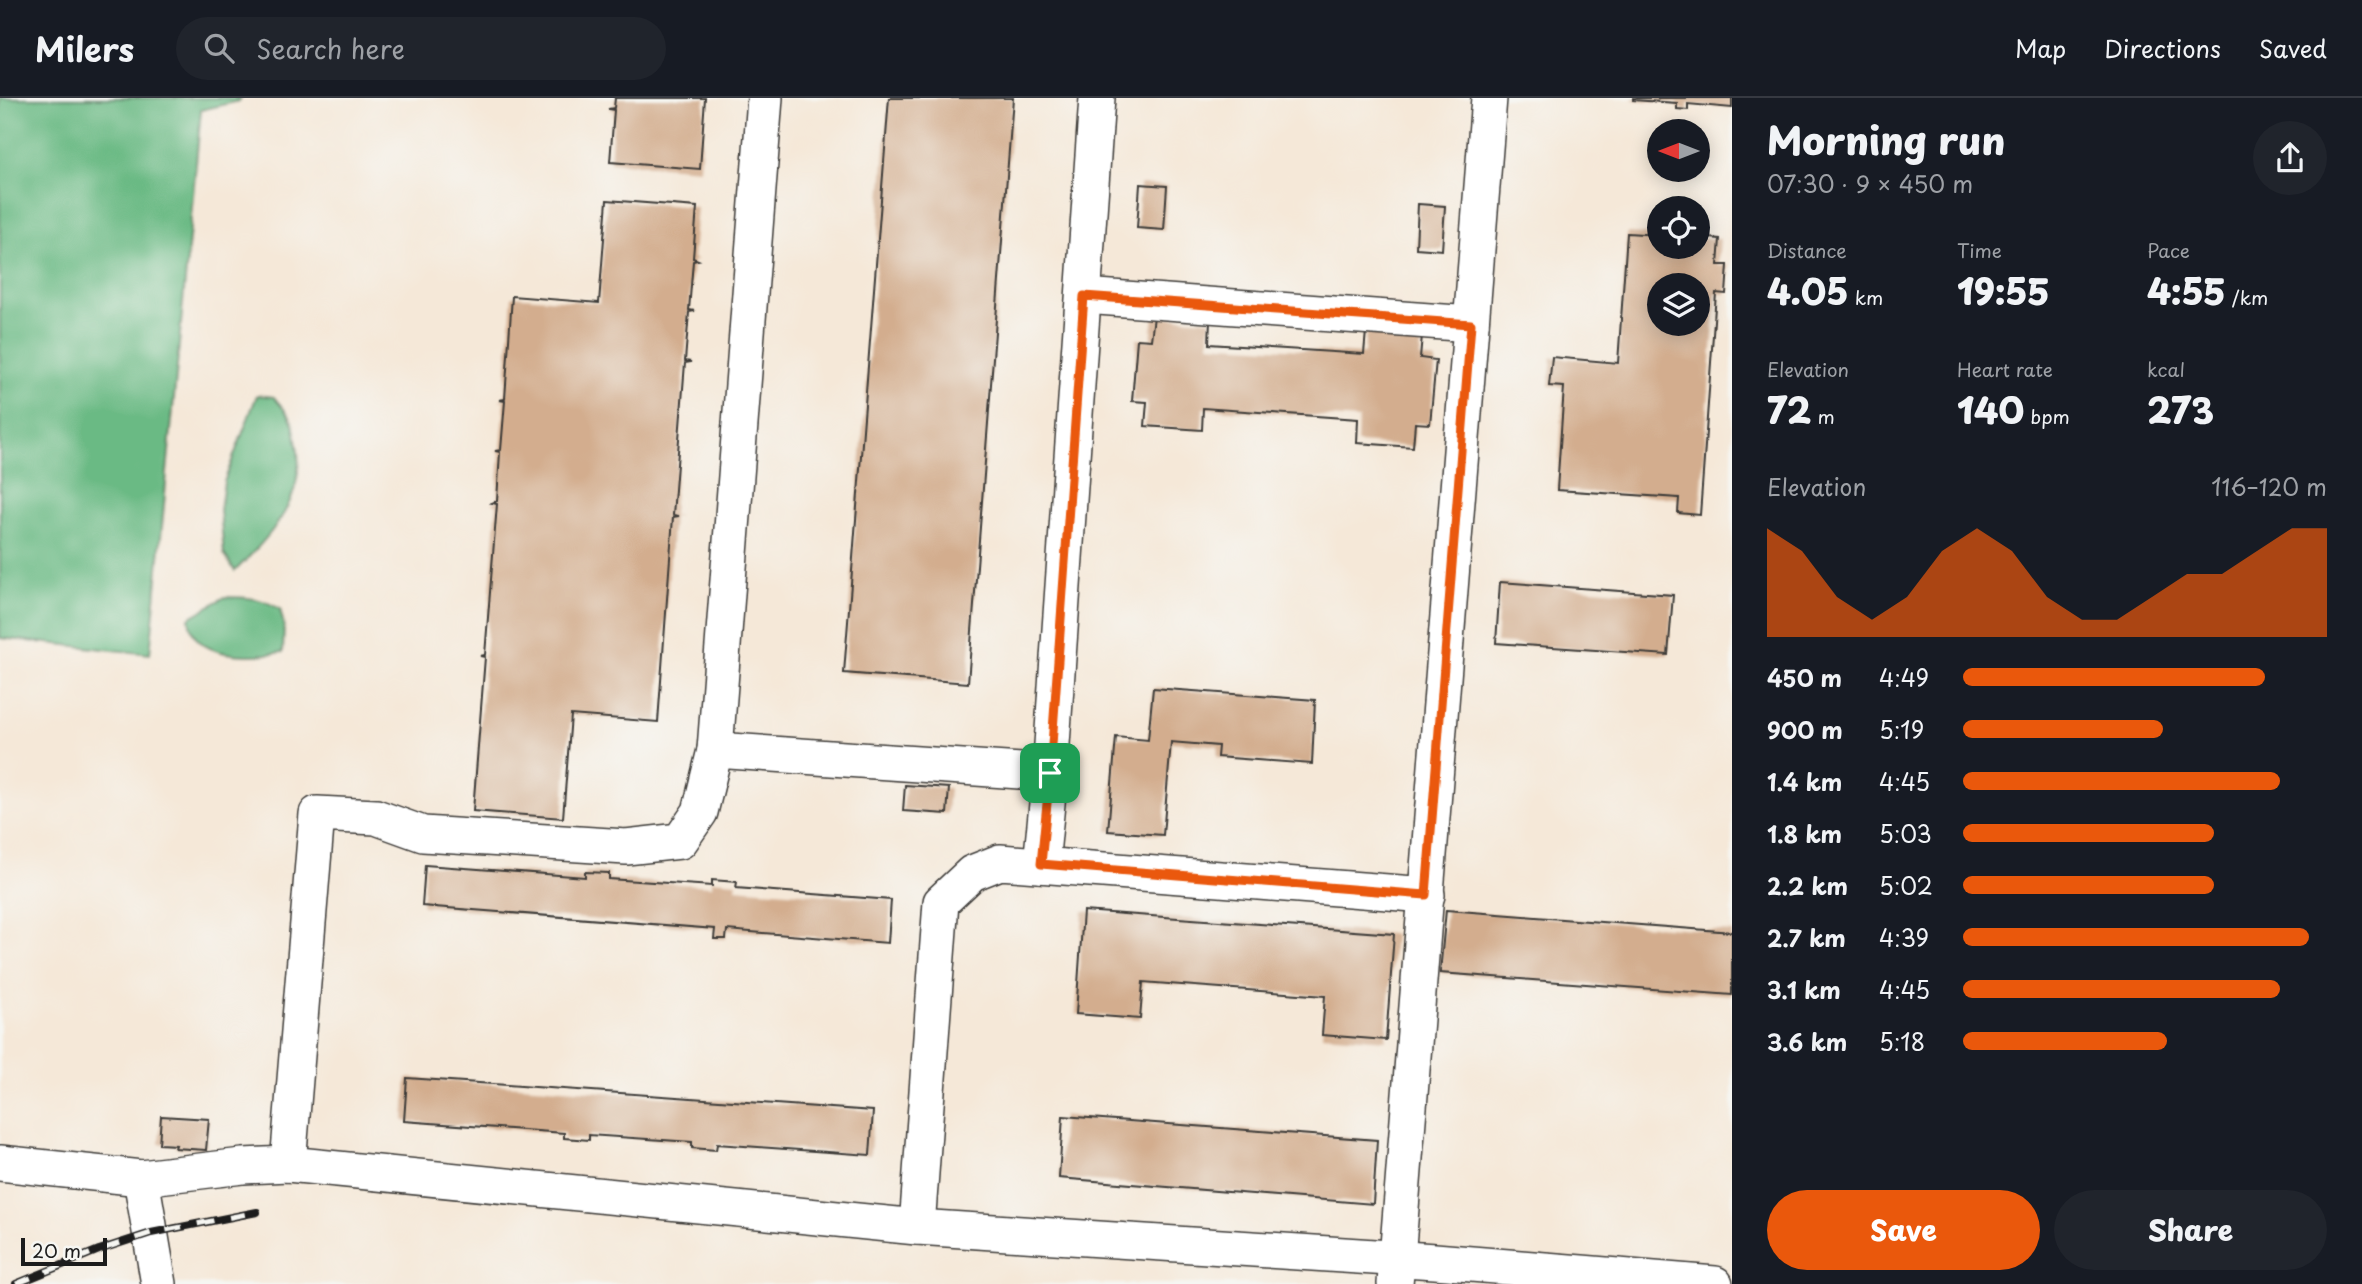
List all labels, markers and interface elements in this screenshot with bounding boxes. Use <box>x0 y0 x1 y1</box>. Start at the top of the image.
search box <box>176 17 666 80</box>
text: Milers <box>35 23 134 73</box>
icon: search <box>200 29 238 67</box>
text: Search here <box>256 29 405 68</box>
text: Map <box>2015 30 2066 66</box>
text: Directions <box>2104 30 2221 66</box>
text: Saved <box>2259 30 2327 66</box>
text: Morning run <box>1767 111 2005 168</box>
north arrow <box>1647 119 1710 182</box>
map controls <box>1647 119 1710 336</box>
button: share <box>2253 121 2327 195</box>
text: 07:30 · 9 × 450 m <box>1767 166 1973 201</box>
button: locate <box>1647 196 1710 259</box>
text: Distance <box>1767 236 1847 264</box>
text: Time <box>1957 236 2002 264</box>
text: Pace <box>2147 236 2190 264</box>
text: 4.05 <box>1767 264 1849 317</box>
text: 19:55 <box>1957 264 2050 317</box>
text: 4:55 <box>2147 264 2226 317</box>
button: layers <box>1647 273 1710 336</box>
text: km <box>1849 283 1883 311</box>
text: /km <box>2226 283 2268 311</box>
text: Elevation <box>1767 355 1849 383</box>
text: Heart rate <box>1957 355 2053 383</box>
text: kcal <box>2147 355 2185 383</box>
text: 72 <box>1767 383 1811 436</box>
text: 140 <box>1957 383 2024 436</box>
text: 273 <box>2147 383 2214 436</box>
text: m <box>1811 402 1835 430</box>
text: bpm <box>2024 402 2070 430</box>
text: Elevation <box>1767 469 1866 504</box>
text: 116–120 m <box>2211 469 2327 504</box>
text: 450 m <box>1767 660 1842 695</box>
text: 4:49 <box>1879 660 1929 695</box>
text: 900 m <box>1767 712 1843 747</box>
text: 5:19 <box>1879 712 1924 747</box>
pin <box>1020 743 1080 803</box>
icon: arrive <box>1031 754 1069 792</box>
text: 1.4 km <box>1767 764 1842 799</box>
text: 4:45 <box>1879 764 1930 799</box>
text: 1.8 km <box>1767 816 1842 851</box>
text: 5:03 <box>1879 816 1932 851</box>
text: 2.2 km <box>1767 868 1848 903</box>
text: 5:02 <box>1879 868 1933 903</box>
text: 2.7 km <box>1767 920 1846 955</box>
text: 4:39 <box>1879 920 1929 955</box>
text: 3.1 km <box>1767 972 1841 1007</box>
text: 4:45 <box>1879 972 1930 1007</box>
text: 3.6 km <box>1767 1024 1847 1059</box>
text: 5:18 <box>1879 1024 1925 1059</box>
button: Save <box>1767 1190 2040 1270</box>
button: Share <box>2054 1190 2327 1270</box>
scale bar <box>21 1235 107 1267</box>
text: 20 m <box>32 1236 81 1264</box>

